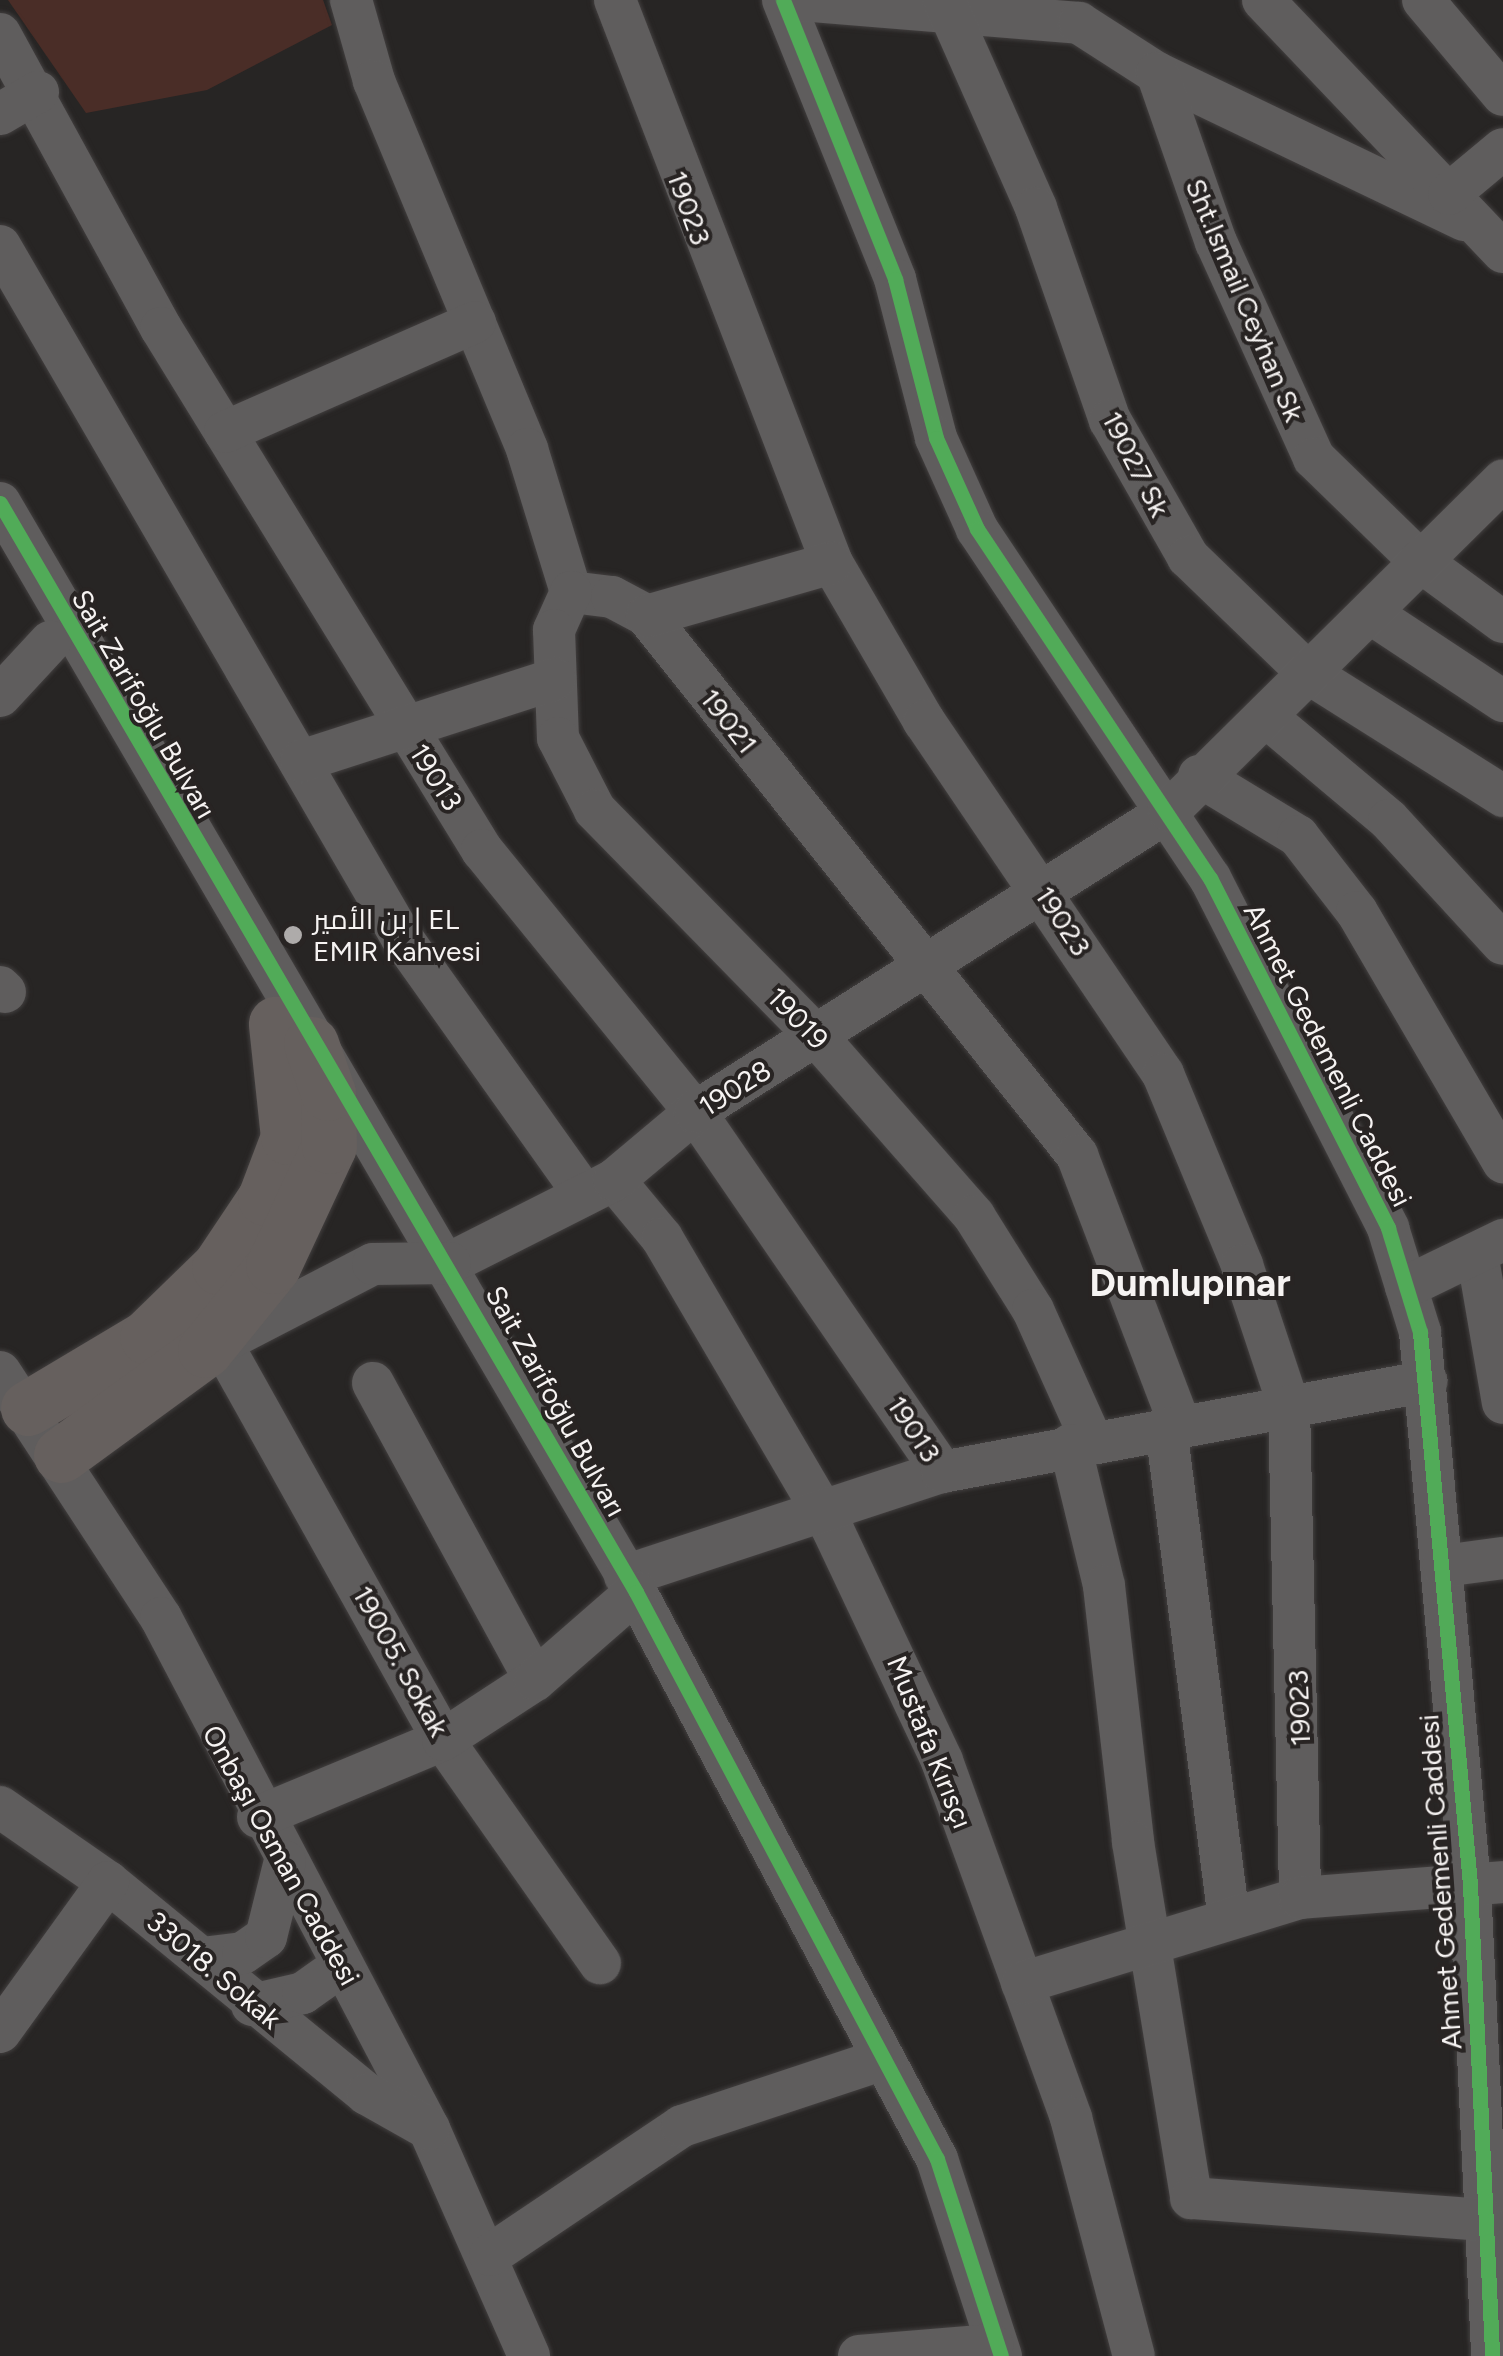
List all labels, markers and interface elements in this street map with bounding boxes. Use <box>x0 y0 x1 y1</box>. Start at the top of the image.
street label: 19023 <box>660 166 718 250</box>
street label: Sht.Ismail Ceyhan Sk <box>1179 174 1311 426</box>
street label: 19027 Sk <box>1095 406 1177 522</box>
street label: Sait Zarifoğlu Bulvarı <box>65 584 223 824</box>
street label: 19021 <box>693 682 765 760</box>
street label: 19013 <box>403 738 469 816</box>
street label: 19023 <box>1028 880 1098 962</box>
street label: Ahmet Gedemenli Caddesi <box>1237 898 1419 1212</box>
place label: بن الأمير | EL EMIR Kahvesi <box>313 902 481 968</box>
marker: بن الأمير | EL EMIR Kahvesi <box>282 924 304 946</box>
street label: 19019 <box>761 980 835 1056</box>
street label: 19028 <box>693 1053 777 1123</box>
district label: Dumlupınar <box>1089 1261 1291 1307</box>
street label: Sait Zarifoğlu Bulvarı <box>479 1280 633 1522</box>
street label: 19013 <box>880 1390 948 1468</box>
street label: 19005. Sokak <box>346 1580 456 1742</box>
street label: Mustafa Kırısçı <box>880 1651 980 1833</box>
street label: 19023 <box>1281 1669 1317 1747</box>
street label: Ahmet Gedemenli Caddesi <box>1412 1713 1468 2051</box>
street label: Onbaşı Osman Caddesi <box>195 1719 367 1991</box>
street label: 33018. Sokak <box>140 1904 288 2036</box>

